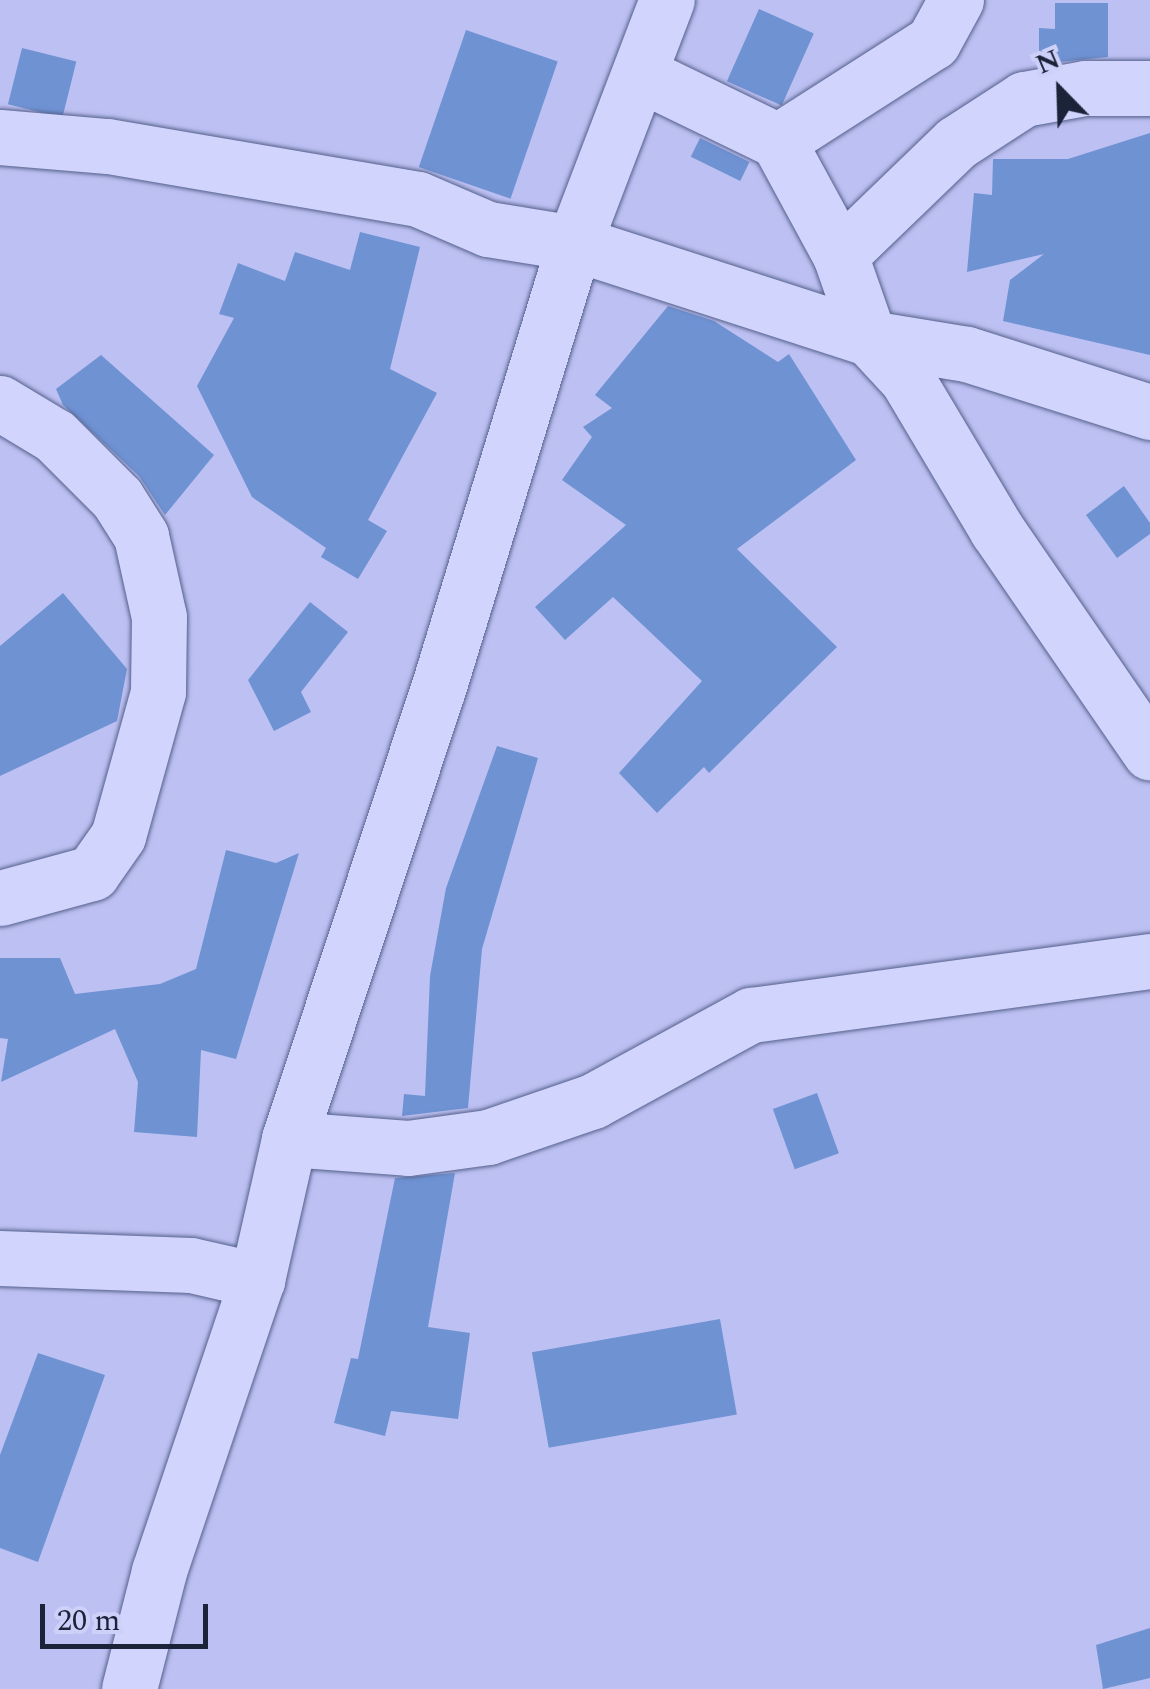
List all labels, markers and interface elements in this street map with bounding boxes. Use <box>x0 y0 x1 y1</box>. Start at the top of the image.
text: N <box>1029 38 1067 86</box>
north arrow <box>1010 40 1110 140</box>
scale bar <box>45 1584 212 1646</box>
text: 20 m <box>57 1598 120 1644</box>

